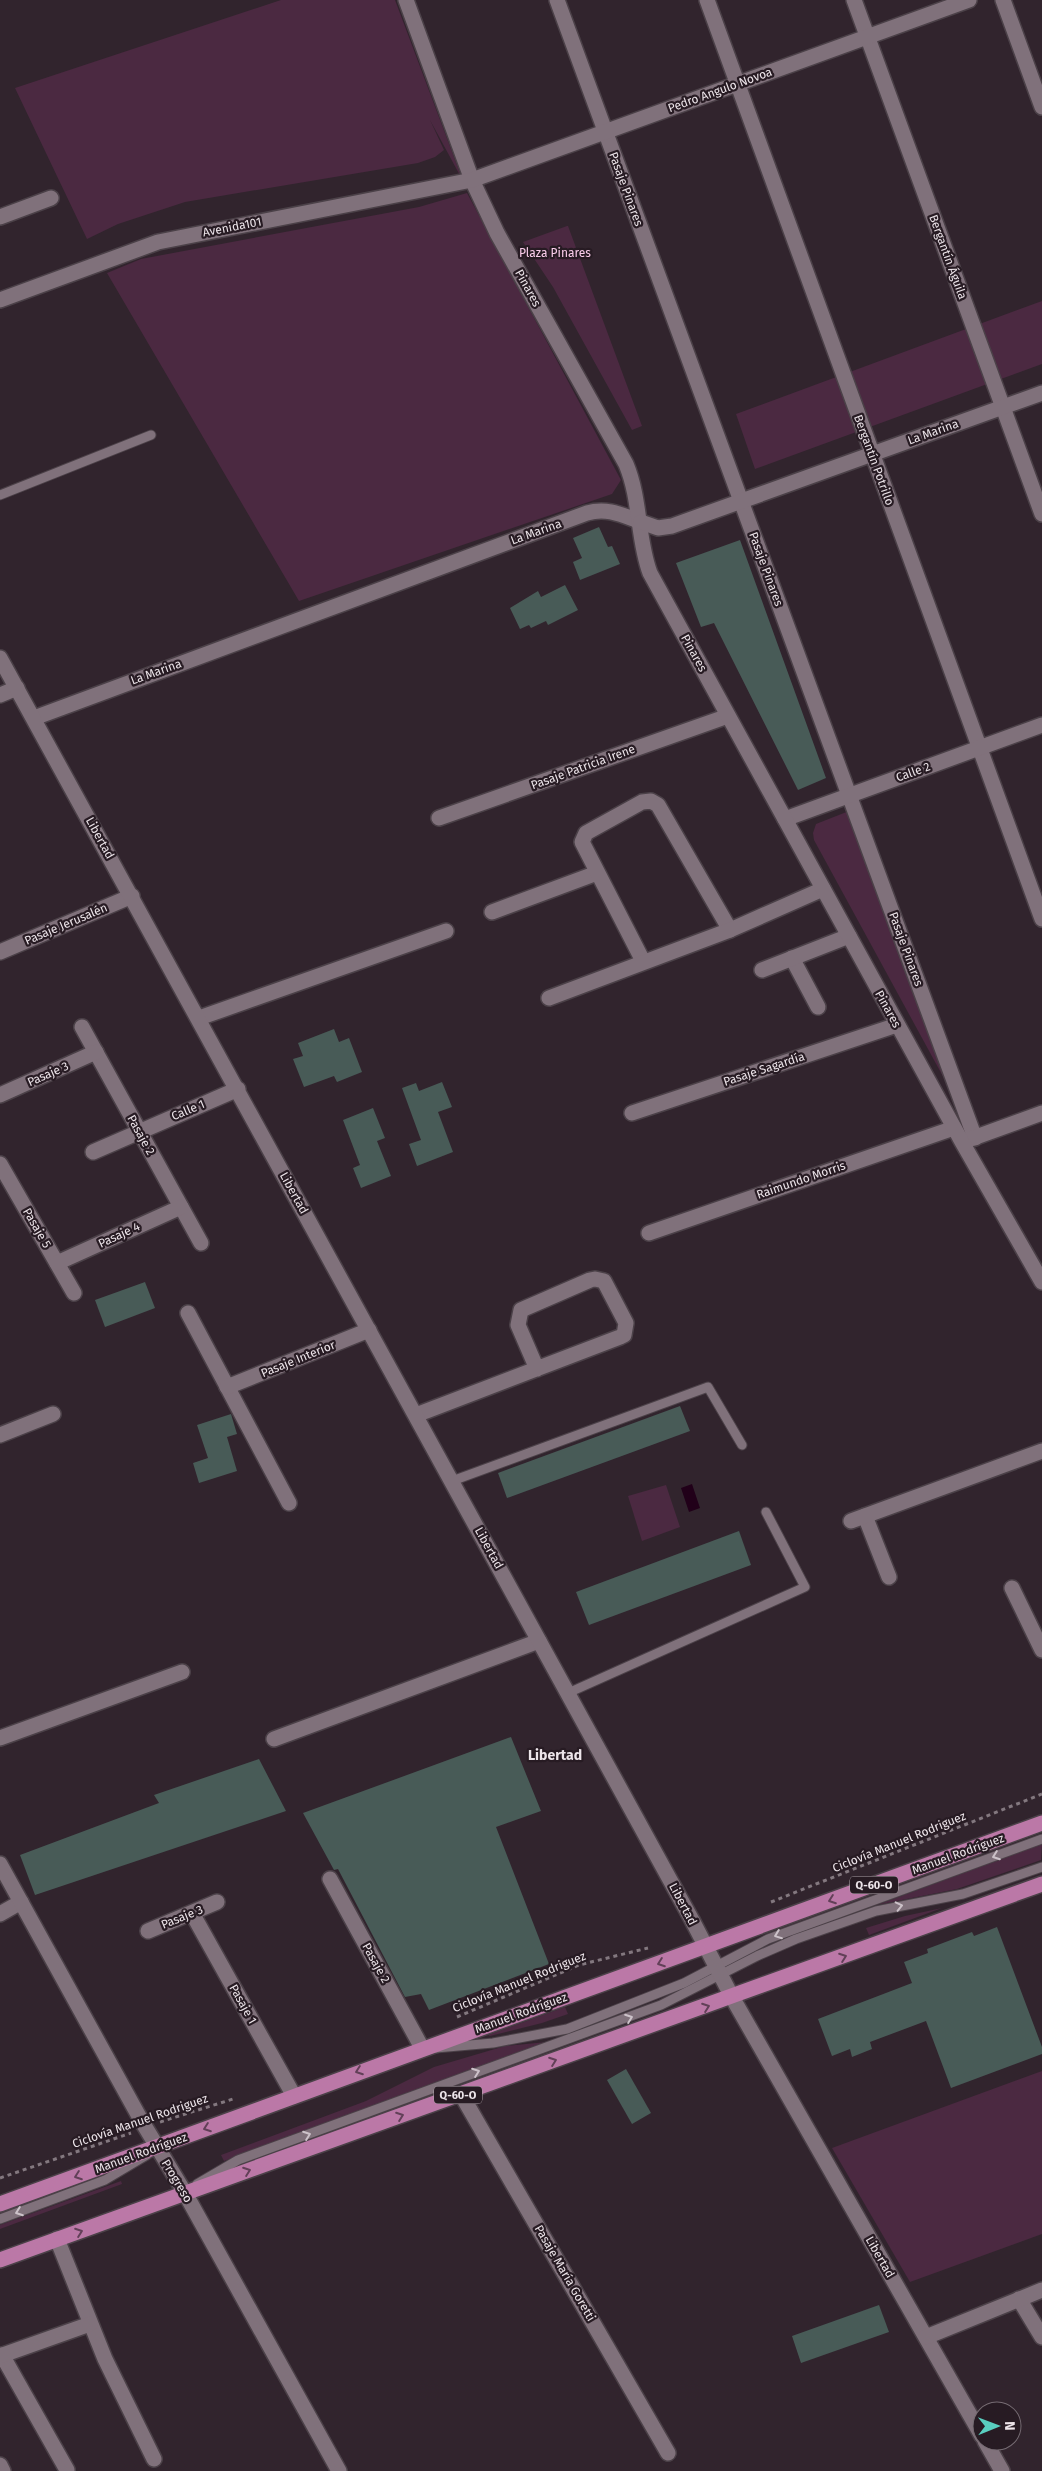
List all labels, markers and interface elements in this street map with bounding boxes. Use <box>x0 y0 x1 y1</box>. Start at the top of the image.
street label: Pedro Angulo Novoa <box>666 65 774 115</box>
street label: Pasaje Pinares <box>606 150 646 228</box>
street label: Bergantín Águila <box>926 212 971 301</box>
street label: Avenida101 <box>201 214 263 240</box>
park label: Plaza Pinares <box>519 246 591 260</box>
street label: Pinares <box>512 267 544 309</box>
street label: Bergantín Potrillo <box>851 413 897 507</box>
street label: La Marina <box>906 416 960 448</box>
street label: La Marina <box>509 516 563 548</box>
street label: Pasaje Pinares <box>746 530 786 608</box>
street label: Pinares <box>678 632 710 674</box>
street label: La Marina <box>129 656 183 688</box>
street label: Pasaje Patricia Irene <box>529 742 637 792</box>
street label: Calle 2 <box>894 759 932 785</box>
street label: Libertad <box>83 815 117 861</box>
street label: Pasaje Jerusalén <box>23 900 109 948</box>
street label: Pasaje Pinares <box>886 910 926 988</box>
street label: Pinares <box>872 988 904 1030</box>
street label: Pasaje Sagardía <box>722 1049 806 1089</box>
street label: Pasaje 3 <box>25 1059 71 1089</box>
street label: Calle 1 <box>169 1097 207 1123</box>
street label: Pasaje 2 <box>124 1113 158 1158</box>
street label: Raimundo Morris <box>755 1158 848 1202</box>
street label: Libertad <box>277 1170 311 1216</box>
street label: Pasaje 5 <box>20 1206 54 1250</box>
street label: Pasaje 4 <box>96 1219 142 1251</box>
street label: Pasaje Interior <box>259 1338 337 1380</box>
street label: Libertad <box>472 1525 506 1571</box>
district label: Libertad <box>528 1747 582 1764</box>
street label: Ciclovía Manuel Rodriguez <box>830 1809 968 1875</box>
street label: Manuel Rodríguez <box>910 1831 1006 1877</box>
one-way arrow <box>992 1850 1001 1860</box>
road number: Q-60-O <box>850 1876 898 1894</box>
street label: Libertad <box>666 1881 700 1927</box>
one-way arrow <box>828 1894 837 1904</box>
one-way arrow <box>895 1901 904 1912</box>
street label: Pasaje 3 <box>159 1902 205 1932</box>
one-way arrow <box>774 1929 783 1939</box>
street label: Pasaje 2 <box>359 1941 393 1986</box>
street label: Ciclovía Manuel Rodriguez <box>450 1949 588 2015</box>
one-way arrow <box>838 1953 847 1963</box>
one-way arrow <box>657 1957 665 1967</box>
street label: Pasaje 1 <box>226 1982 260 2026</box>
street label: Manuel Rodríguez <box>473 1990 569 2036</box>
one-way arrow <box>701 2003 710 2013</box>
one-way arrow <box>624 2013 632 2023</box>
one-way arrow <box>548 2057 557 2067</box>
one-way arrow <box>356 2066 364 2076</box>
one-way arrow <box>471 2068 479 2078</box>
road number: Q-60-O <box>434 2086 482 2104</box>
street label: Ciclovía Manuel Rodriguez <box>70 2091 210 2151</box>
one-way arrow <box>395 2112 404 2122</box>
one-way arrow <box>203 2122 212 2132</box>
street label: Manuel Rodríguez <box>93 2130 189 2176</box>
one-way arrow <box>302 2131 311 2141</box>
street label: Progreso <box>159 2157 195 2205</box>
one-way arrow <box>242 2167 251 2177</box>
one-way arrow <box>74 2170 83 2180</box>
one-way arrow <box>15 2206 24 2216</box>
street label: Pasaje María Goretti <box>532 2222 598 2324</box>
one-way arrow <box>74 2228 82 2238</box>
street label: Libertad <box>863 2234 897 2280</box>
north arrow <box>972 2401 1022 2451</box>
text: N <box>1001 2421 1018 2431</box>

